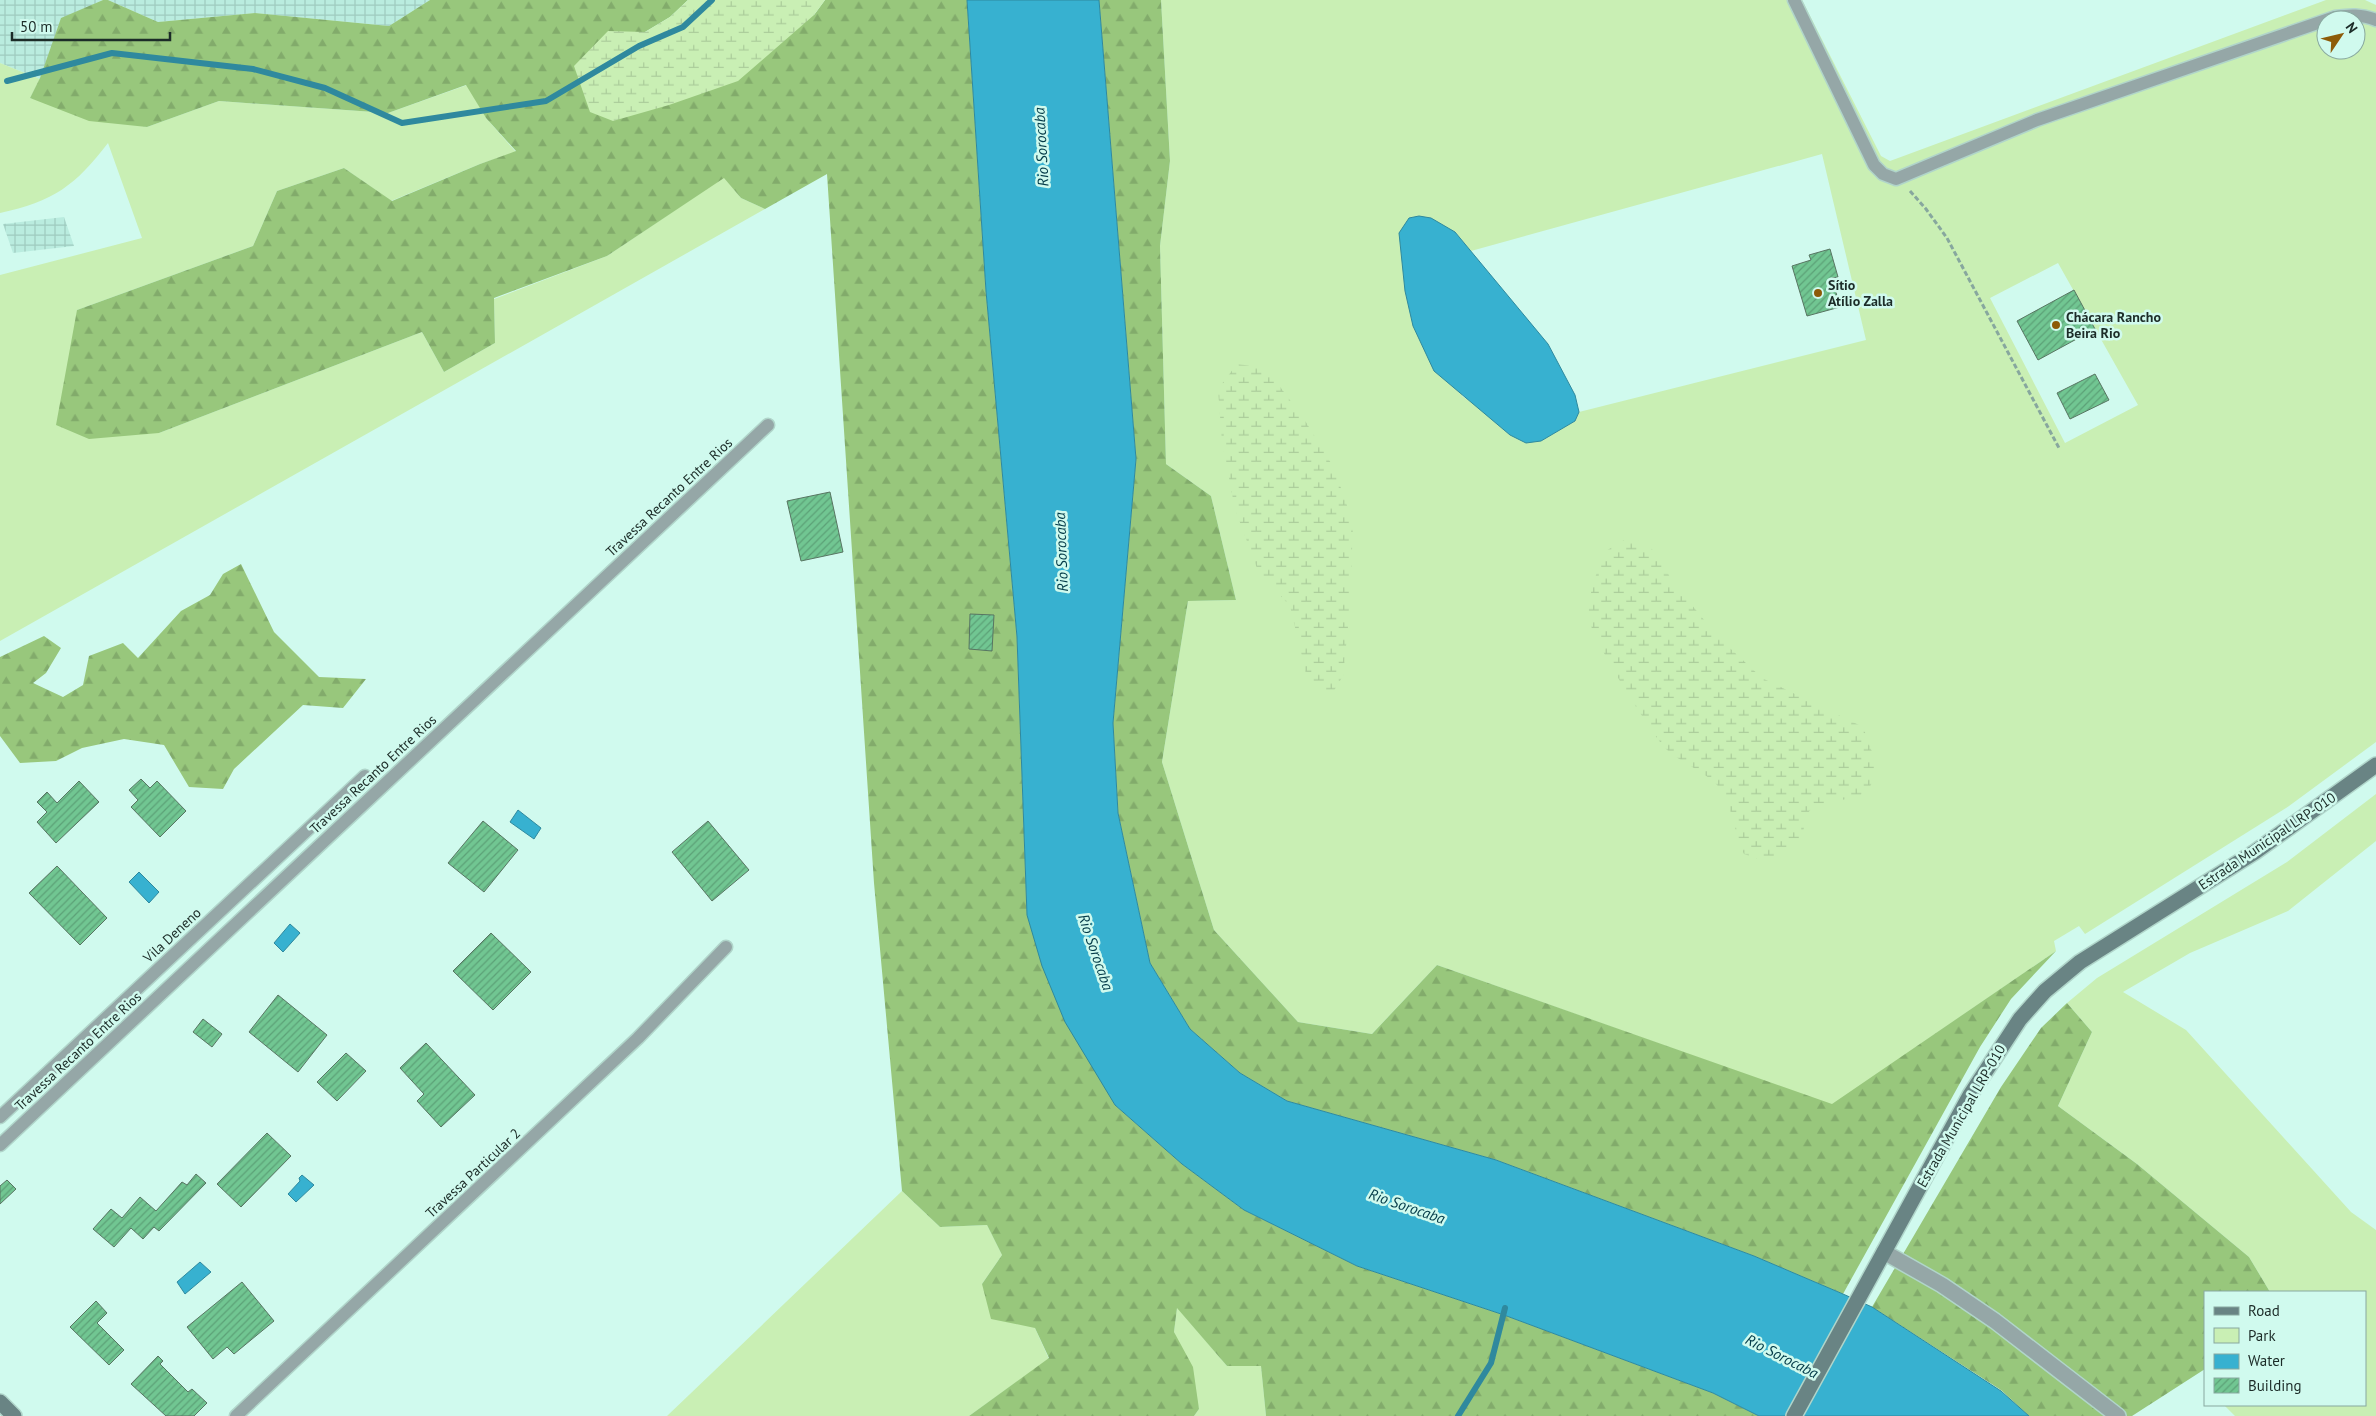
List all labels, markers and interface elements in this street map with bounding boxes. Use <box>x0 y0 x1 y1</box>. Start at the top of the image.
scale bar <box>12 10 170 42</box>
north arrow <box>2316 10 2366 60</box>
text: 50 m <box>20 17 53 36</box>
text: N <box>2342 19 2362 36</box>
water label: Rio Sorocaba <box>1029 106 1053 187</box>
place label: Sítio Atílio Zalla <box>1828 276 1893 310</box>
marker: Sítio Atílio Zalla <box>1812 287 1824 299</box>
place label: Chácara Rancho Beira Rio <box>2066 308 2161 342</box>
marker: Chácara Rancho Beira Rio <box>2050 319 2062 331</box>
street label: Travessa Recanto Entre Rios <box>602 434 736 560</box>
water label: Rio Sorocaba <box>1050 511 1072 592</box>
street label: Travessa Recanto Entre Rios <box>306 711 440 837</box>
street label: Estrada Municipal LRP-010 <box>2195 788 2339 894</box>
street label: Vila Deneno <box>139 904 205 967</box>
water label: Rio Sorocaba <box>1074 911 1118 993</box>
street label: Travessa Recanto Entre Rios <box>11 988 145 1114</box>
street label: Estrada Municipal LRP-010 <box>1913 1041 2009 1191</box>
street label: Travessa Particular 2 <box>422 1124 524 1222</box>
water label: Rio Sorocaba <box>1366 1184 1448 1228</box>
legend <box>2204 1291 2366 1406</box>
text: Road <box>2248 1301 2280 1320</box>
text: Park <box>2248 1326 2276 1345</box>
water label: Rio Sorocaba <box>1742 1330 1822 1383</box>
text: Water <box>2248 1351 2285 1370</box>
text: Building <box>2248 1376 2302 1395</box>

